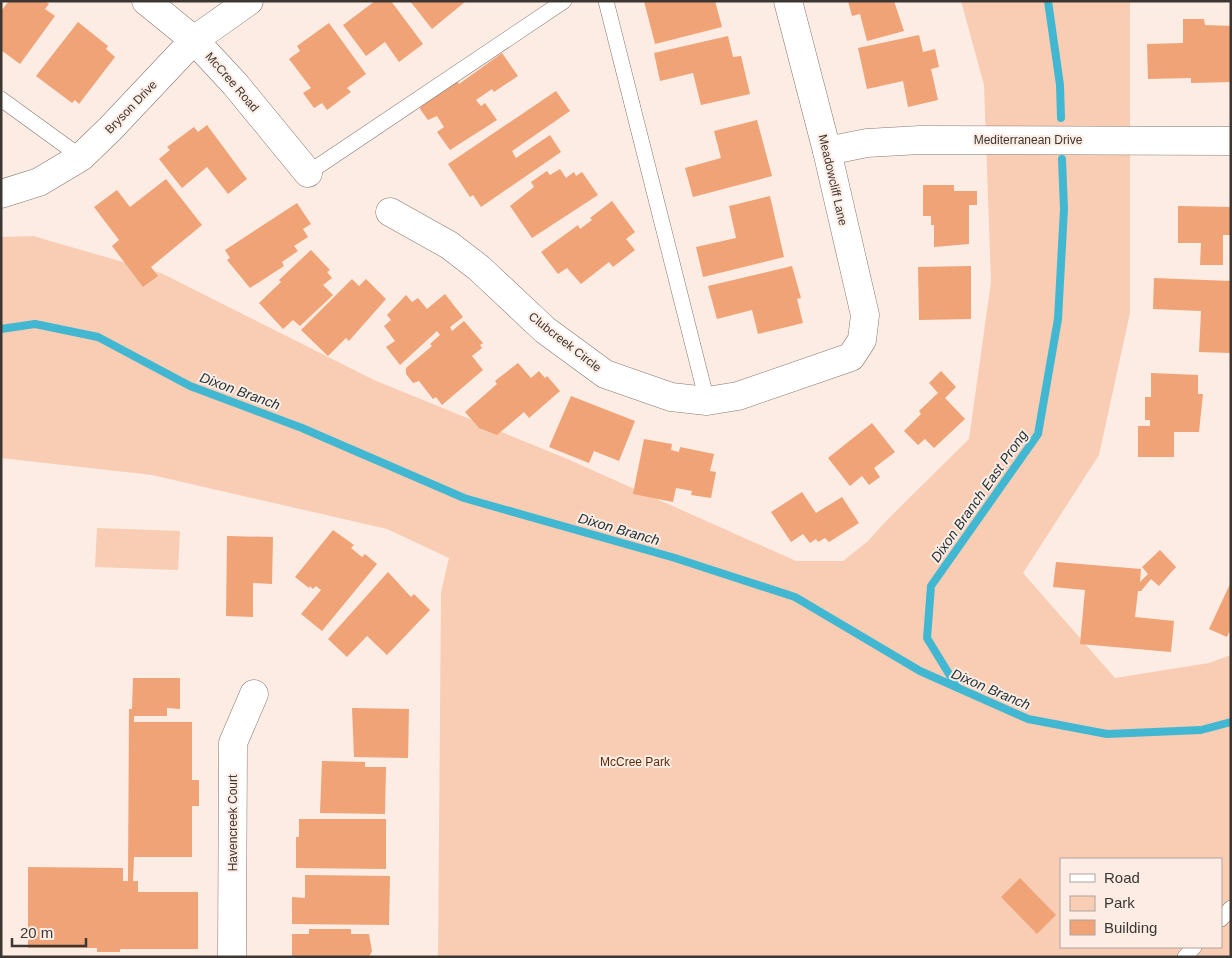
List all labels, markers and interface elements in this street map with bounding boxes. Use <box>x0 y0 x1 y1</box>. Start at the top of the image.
street label: McCree Road <box>202 49 262 115</box>
street label: Bryson Drive <box>102 77 160 137</box>
street label: Meadowcliff Lane <box>816 133 850 227</box>
street label: Mediterranean Drive <box>974 133 1083 147</box>
street label: Clubcreek Circle <box>526 309 604 375</box>
water label: Dixon Branch <box>198 369 282 413</box>
water label: Dixon Branch East Prong <box>927 427 1031 565</box>
water label: Dixon Branch <box>576 510 662 548</box>
water label: Dixon Branch <box>949 665 1033 713</box>
park label: McCree Park <box>600 755 671 769</box>
street label: Havencreek Court <box>226 774 240 871</box>
legend <box>1060 858 1222 948</box>
text: Road <box>1104 869 1140 886</box>
text: Park <box>1104 894 1135 911</box>
scale bar <box>12 916 86 948</box>
text: Building <box>1104 919 1157 936</box>
text: 20 m <box>20 924 53 941</box>

